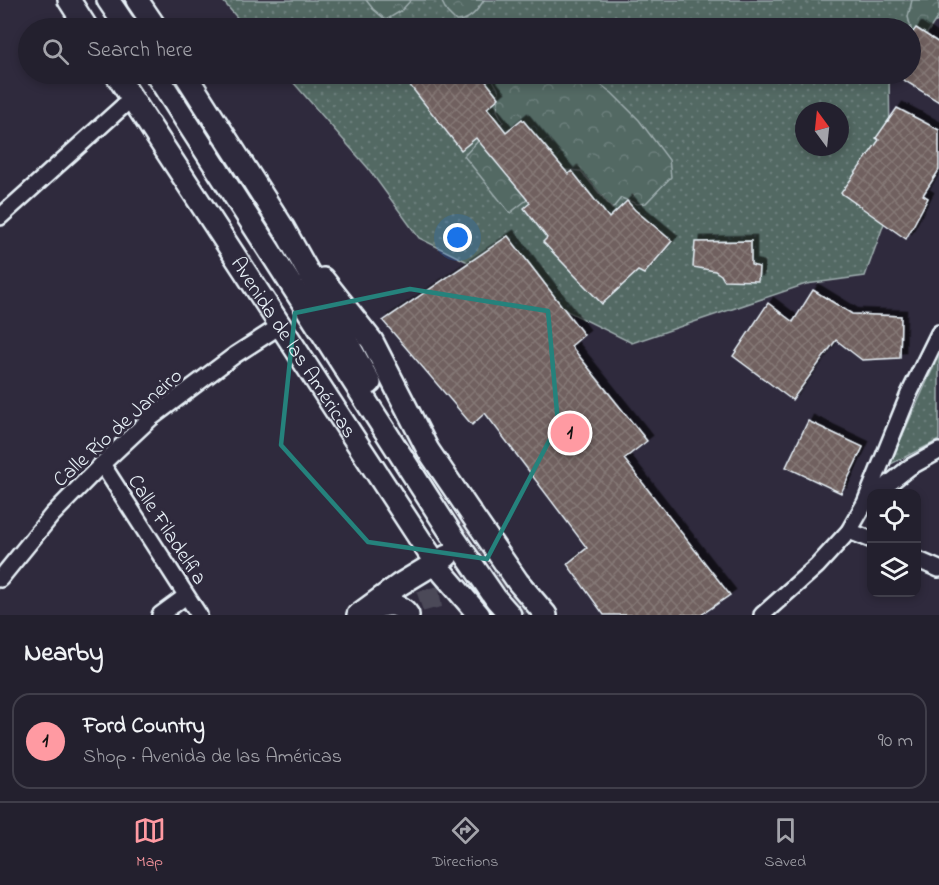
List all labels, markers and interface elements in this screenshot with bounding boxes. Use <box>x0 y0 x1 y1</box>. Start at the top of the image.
search box <box>18 18 921 84</box>
icon: search <box>39 35 72 68</box>
text: Search here <box>87 35 192 67</box>
north arrow <box>795 102 849 156</box>
your location <box>443 223 472 252</box>
street label: Avenida de las Américas <box>222 251 363 445</box>
street label: Calle Río de Janeiro <box>47 362 190 495</box>
pin: 1 <box>550 410 590 456</box>
street label: Calle Filadelfia <box>119 469 213 591</box>
map controls <box>867 489 921 597</box>
button: locate <box>867 489 921 543</box>
button: layers <box>867 543 921 597</box>
text: Nearby <box>24 635 103 673</box>
text: Ford Country <box>83 711 205 743</box>
text: 1 <box>42 727 49 756</box>
text: 90 m <box>878 727 913 756</box>
text: Shop · Avenida de las Américas <box>83 743 342 772</box>
tab: Map <box>133 814 166 874</box>
tab: Directions <box>432 814 498 874</box>
tab: Saved <box>764 814 806 874</box>

